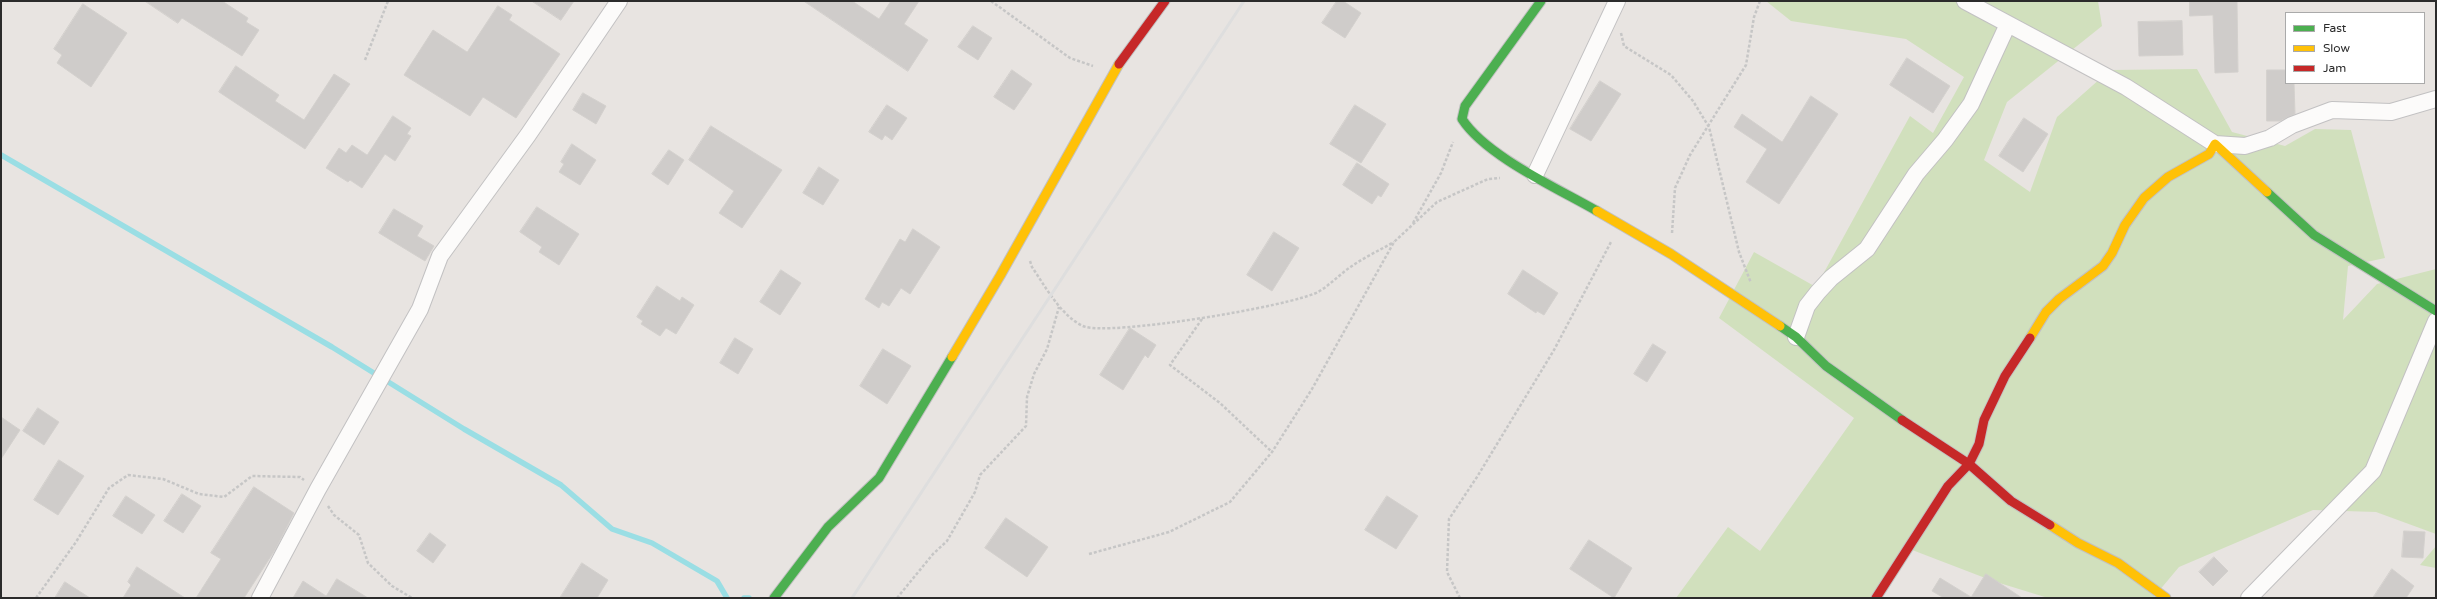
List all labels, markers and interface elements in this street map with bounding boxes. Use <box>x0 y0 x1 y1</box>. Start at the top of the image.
legend <box>2285 12 2425 84</box>
text: Fast <box>2323 21 2346 35</box>
text: Slow <box>2323 41 2350 55</box>
text: Jam <box>2323 61 2346 75</box>

